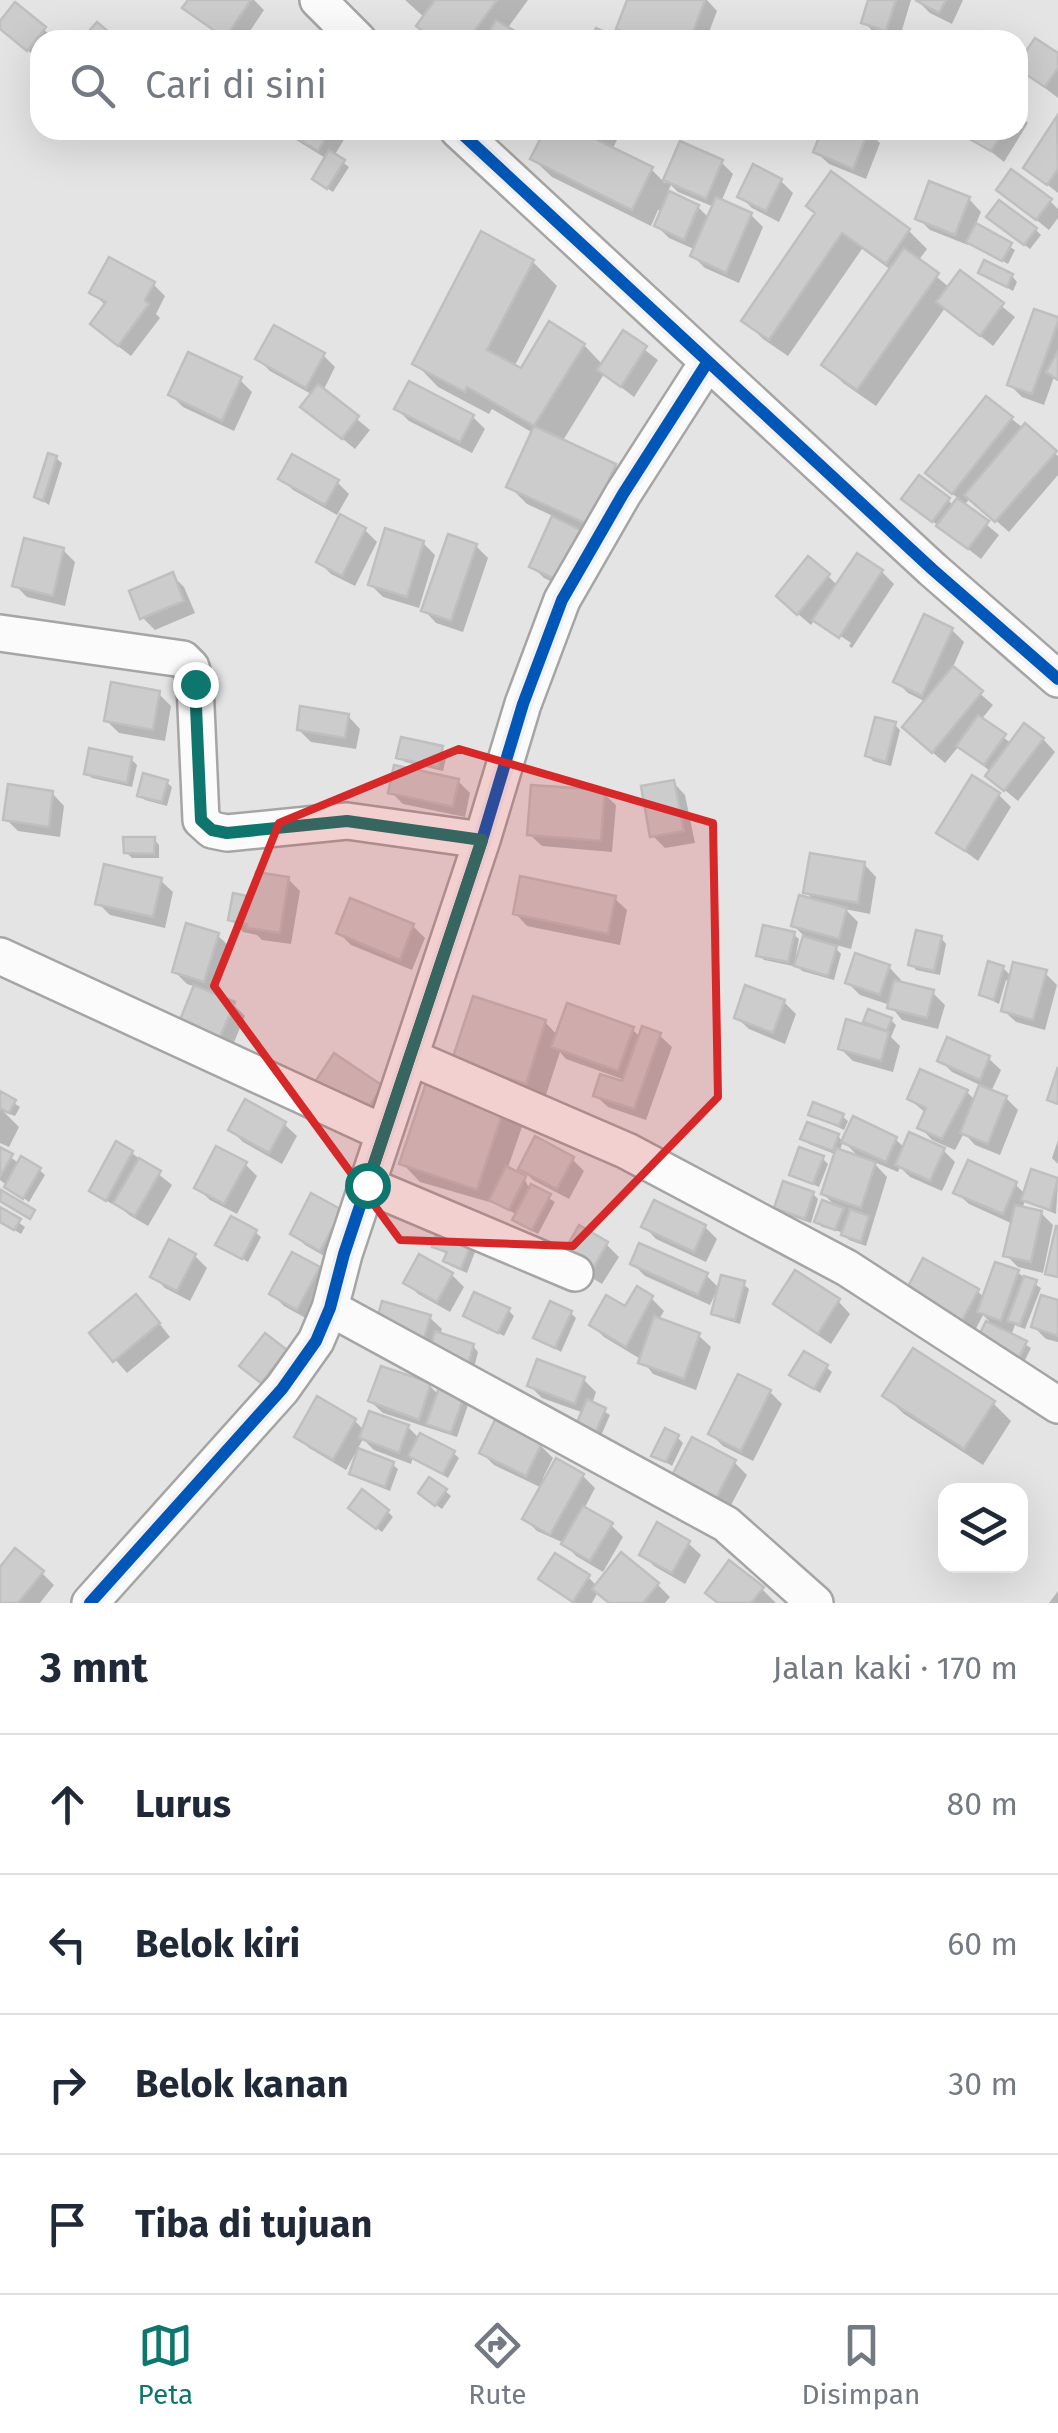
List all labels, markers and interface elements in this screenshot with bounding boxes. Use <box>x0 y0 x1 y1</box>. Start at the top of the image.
search box <box>30 30 1028 140</box>
icon: search <box>65 58 120 113</box>
text: Cari di sini <box>145 62 327 108</box>
route end <box>173 662 219 708</box>
route start <box>345 1163 391 1209</box>
map controls <box>938 1483 1028 1573</box>
button: layers <box>938 1483 1028 1573</box>
text: 3 mnt <box>40 1643 148 1693</box>
text: Jalan kaki · 170 m <box>772 1649 1018 1687</box>
icon: ahead <box>40 1777 95 1832</box>
text: Lurus <box>135 1781 231 1827</box>
text: 80 m <box>947 1785 1018 1823</box>
icon: left <box>40 1917 95 1972</box>
text: Belok kiri <box>135 1921 300 1967</box>
text: 60 m <box>947 1925 1018 1963</box>
icon: right <box>40 2057 95 2112</box>
text: Belok kanan <box>135 2061 349 2107</box>
text: 30 m <box>948 2065 1018 2103</box>
icon: arrive <box>40 2197 95 2252</box>
text: Tiba di tujuan <box>135 2201 372 2247</box>
tab: Peta <box>138 2318 193 2411</box>
tab: Rute <box>468 2318 527 2411</box>
tab: Disimpan <box>802 2318 920 2411</box>

